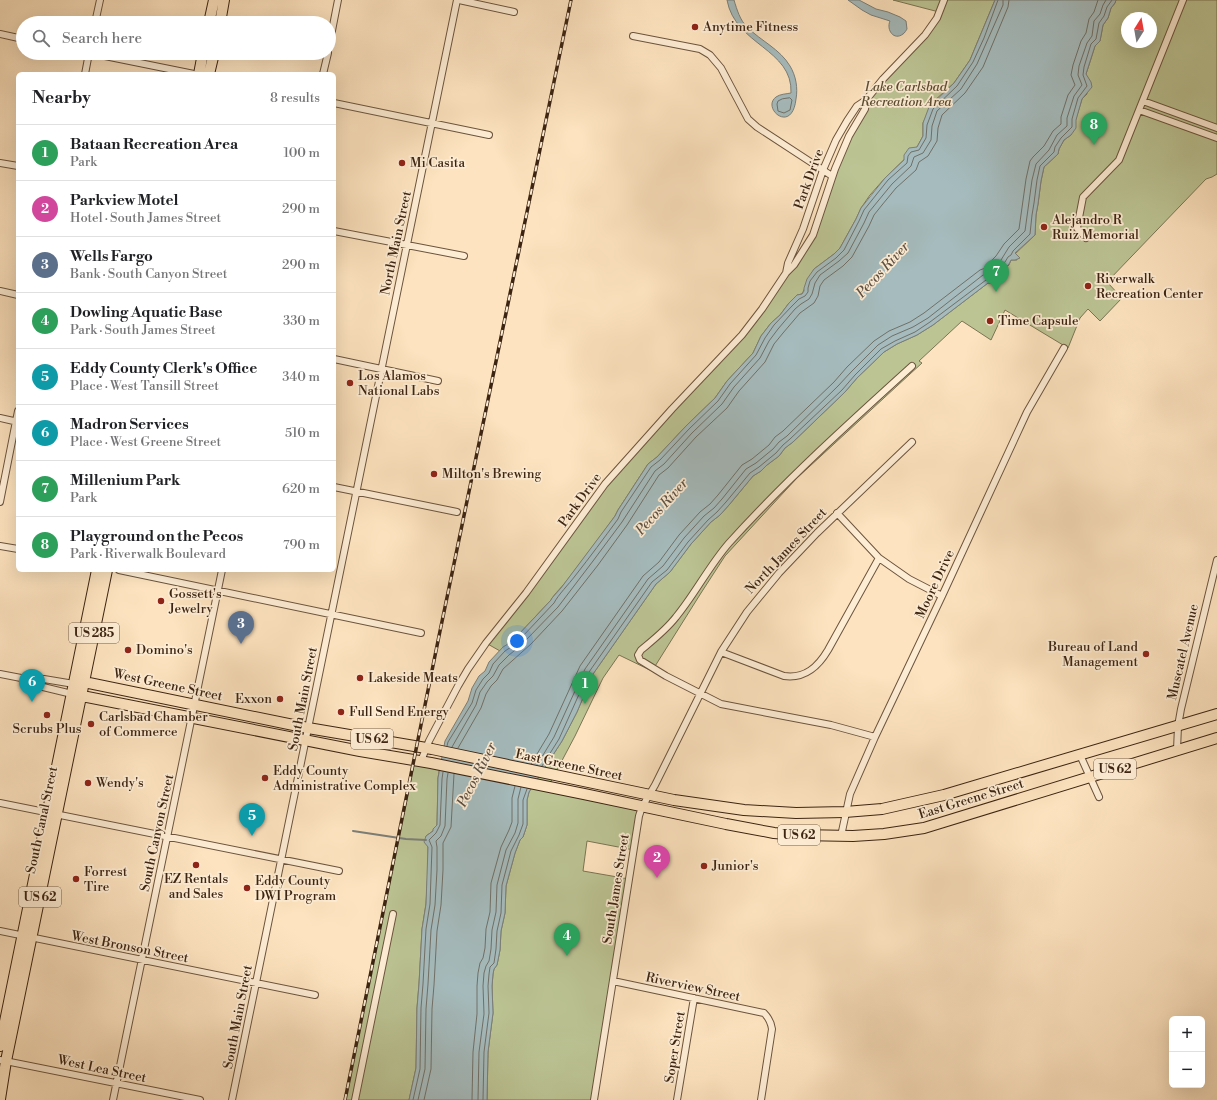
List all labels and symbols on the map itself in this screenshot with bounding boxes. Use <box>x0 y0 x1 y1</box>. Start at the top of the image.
north arrow <box>1121 12 1157 48</box>
place label: Anytime Fitness <box>702 19 799 35</box>
marker: Anytime Fitness <box>690 22 700 32</box>
park label: Lake Carlsbad Recreation Area <box>860 79 952 110</box>
pin: 8 <box>1081 112 1107 145</box>
street label: Park Drive <box>791 146 827 211</box>
place label: Mi Casita <box>410 155 466 171</box>
marker: Mi Casita <box>397 158 407 168</box>
street label: North Main Street <box>377 189 415 297</box>
place label: Alejandro R Ruiz Memorial <box>1051 212 1139 243</box>
marker: Alejandro R Ruiz Memorial <box>1039 222 1049 232</box>
water label: Pecos River <box>852 237 914 303</box>
pin: 7 <box>983 259 1009 292</box>
place label: Riverwalk Recreation Center <box>1096 271 1204 302</box>
marker: Riverwalk Recreation Center <box>1083 281 1093 291</box>
place label: Time Capsule <box>998 313 1079 329</box>
marker: Time Capsule <box>985 316 995 326</box>
place label: Los Alamos National Labs <box>358 368 440 399</box>
marker: Los Alamos National Labs <box>345 378 355 388</box>
place label: Milton's Brewing <box>442 466 542 482</box>
marker: Milton's Brewing <box>429 469 439 479</box>
street label: Park Drive <box>555 470 605 530</box>
water label: Pecos River <box>631 474 693 540</box>
street label: North James Street <box>742 504 830 597</box>
street label: Moore Drive <box>912 547 958 621</box>
place label: Gossett's Jewelry <box>168 586 222 617</box>
marker: Gossett's Jewelry <box>156 596 166 606</box>
street label: Muscatel Avenue <box>1164 602 1202 702</box>
pin: 3 <box>228 611 254 644</box>
road number: US 285 <box>69 623 119 643</box>
your location <box>507 631 527 651</box>
place label: Bureau of Land Management <box>1047 639 1139 670</box>
place label: Domino's <box>136 642 193 658</box>
marker: Domino's <box>123 645 133 655</box>
street label: South Main Street <box>285 645 321 752</box>
marker: Bureau of Land Management <box>1141 649 1151 659</box>
street label: West Greene Street <box>111 665 224 704</box>
pin: 6 <box>19 669 45 702</box>
place label: Lakeside Meats <box>368 670 458 686</box>
pin: 1 <box>572 671 598 704</box>
marker: Lakeside Meats <box>355 673 365 683</box>
place label: Exxon <box>235 691 272 707</box>
marker: Exxon <box>275 694 285 704</box>
place label: Full Send Energy <box>349 704 450 720</box>
marker: Full Send Energy <box>336 707 346 717</box>
place label: Carlsbad Chamber of Commerce <box>99 709 208 740</box>
marker: Scrubs Plus <box>42 710 52 720</box>
marker: Carlsbad Chamber of Commerce <box>86 719 96 729</box>
place label: Scrubs Plus <box>12 721 82 737</box>
road number: US 62 <box>351 729 393 749</box>
water label: Pecos River <box>453 739 501 811</box>
street label: East Greene Street <box>514 746 624 784</box>
road number: US 62 <box>1094 759 1136 779</box>
place label: Eddy County Administrative Complex <box>272 763 416 794</box>
street label: South Canal Street <box>23 765 61 875</box>
street label: South Canyon Street <box>137 772 177 893</box>
marker: Eddy County Administrative Complex <box>260 773 270 783</box>
place label: Wendy's <box>95 775 144 791</box>
street label: East Greene Street <box>916 775 1026 823</box>
marker: Wendy's <box>83 778 93 788</box>
pin: 5 <box>239 803 265 836</box>
road number: US 62 <box>778 825 820 845</box>
street label: South James Street <box>599 833 633 945</box>
pin: 2 <box>644 845 670 878</box>
place label: Junior's <box>711 858 759 874</box>
marker: EZ Rentals and Sales <box>191 860 201 870</box>
marker: Junior's <box>699 861 709 871</box>
place label: Forrest Tire <box>84 864 128 895</box>
place label: EZ Rentals and Sales <box>164 871 228 902</box>
place label: Eddy County DWI Program <box>255 873 337 904</box>
marker: Forrest Tire <box>71 874 81 884</box>
marker: Eddy County DWI Program <box>242 883 252 893</box>
road number: US 62 <box>19 887 61 907</box>
pin: 4 <box>554 923 580 956</box>
street label: West Bronson Street <box>69 928 190 966</box>
street label: South Main Street <box>220 963 256 1070</box>
street label: Riverview Street <box>644 969 742 1005</box>
street label: Soper Street <box>661 1010 689 1084</box>
street label: West Lea Street <box>55 1052 148 1086</box>

